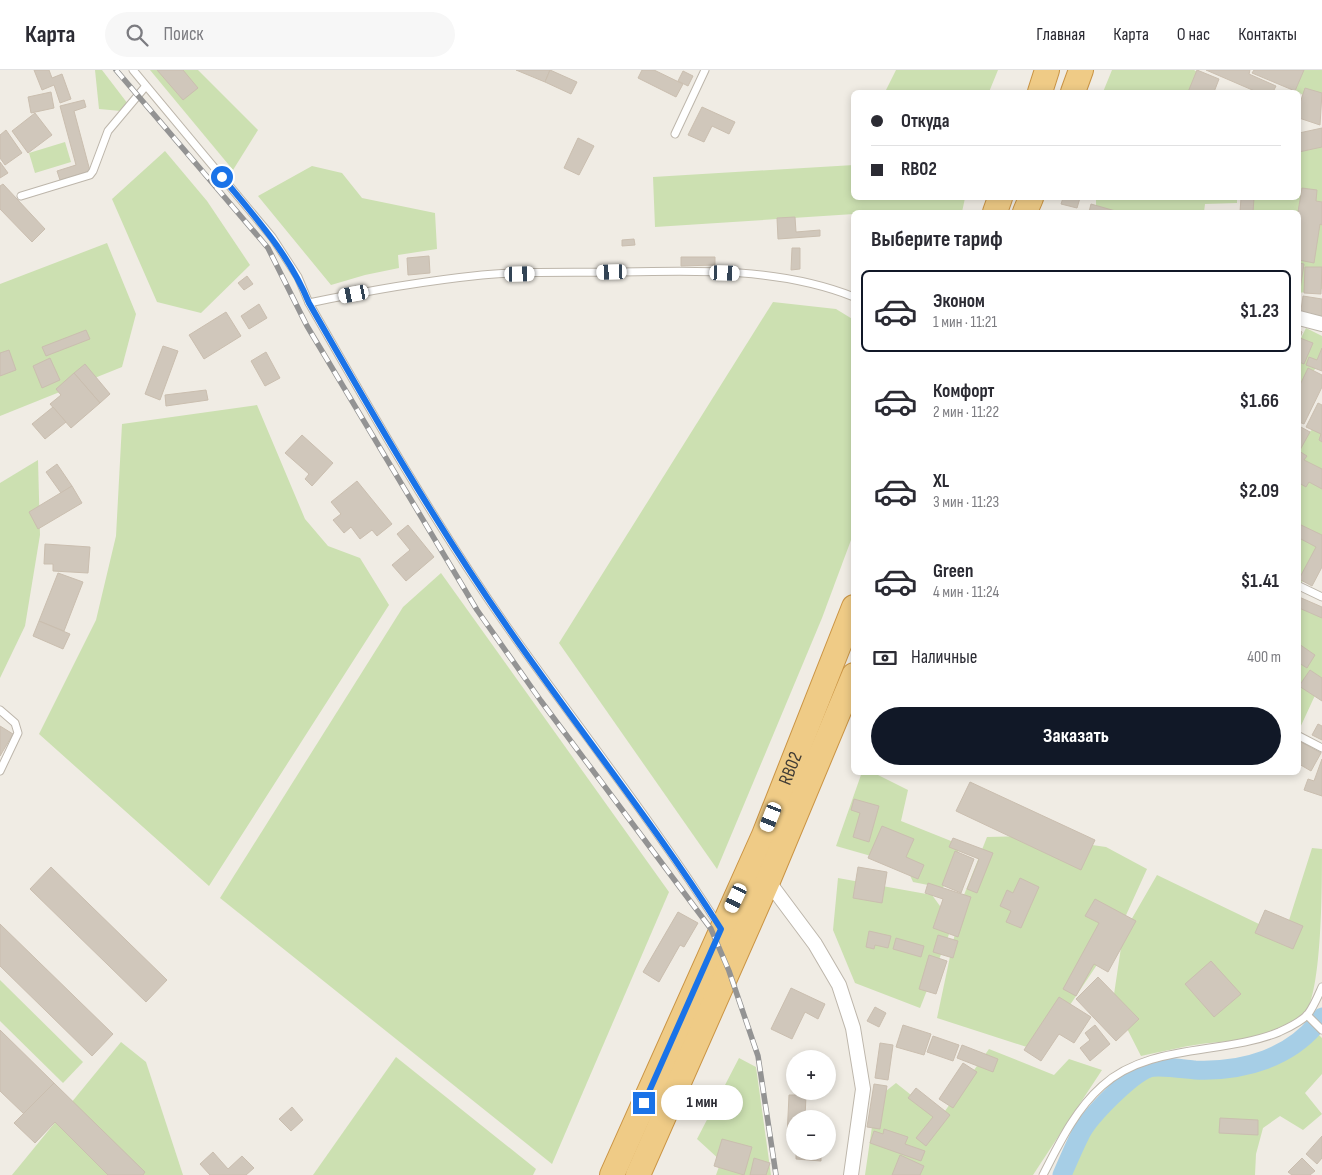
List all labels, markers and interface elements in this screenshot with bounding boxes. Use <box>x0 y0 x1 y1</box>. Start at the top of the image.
search box <box>105 12 455 57</box>
text: Карта <box>25 20 75 49</box>
icon: search <box>123 21 151 49</box>
text: Поиск <box>163 23 204 46</box>
text: Главная <box>1036 24 1085 45</box>
text: Карта <box>1113 24 1149 45</box>
text: О нас <box>1177 24 1210 45</box>
text: Контакты <box>1238 24 1297 45</box>
text: Откуда <box>901 110 950 133</box>
text: RB02 <box>901 158 937 181</box>
route start <box>211 166 233 188</box>
text: Выберите тариф <box>871 226 1003 253</box>
car <box>596 264 627 280</box>
car <box>709 265 740 281</box>
car <box>504 266 535 282</box>
car <box>337 284 370 304</box>
icon: car <box>873 289 918 334</box>
text: Эконом <box>933 290 985 313</box>
text: $1.23 <box>1240 300 1279 323</box>
text: 1 мин · 11:21 <box>933 313 997 332</box>
icon: car <box>873 379 918 424</box>
text: Комфорт <box>933 380 995 403</box>
text: $1.66 <box>1240 390 1279 413</box>
text: 2 мин · 11:22 <box>933 403 999 422</box>
icon: car <box>873 469 918 514</box>
text: XL <box>933 470 949 493</box>
text: $2.09 <box>1239 480 1279 503</box>
text: 3 мин · 11:23 <box>933 493 999 512</box>
icon: car <box>873 559 918 604</box>
text: Green <box>933 560 973 583</box>
text: $1.41 <box>1241 570 1279 593</box>
text: 4 мин · 11:24 <box>933 583 999 602</box>
icon: cash <box>871 644 899 672</box>
text: Наличные <box>911 646 977 669</box>
text: 400 m <box>1247 648 1281 667</box>
button: Заказать <box>871 707 1281 765</box>
street label: RB02 <box>773 749 807 788</box>
car <box>758 800 783 834</box>
car <box>722 881 749 915</box>
map controls <box>786 1050 836 1160</box>
button: + <box>786 1050 836 1100</box>
callout: 1 мин <box>662 1086 744 1120</box>
route end <box>633 1092 655 1114</box>
text: 1 мин <box>686 1093 718 1112</box>
button: − <box>786 1110 836 1160</box>

